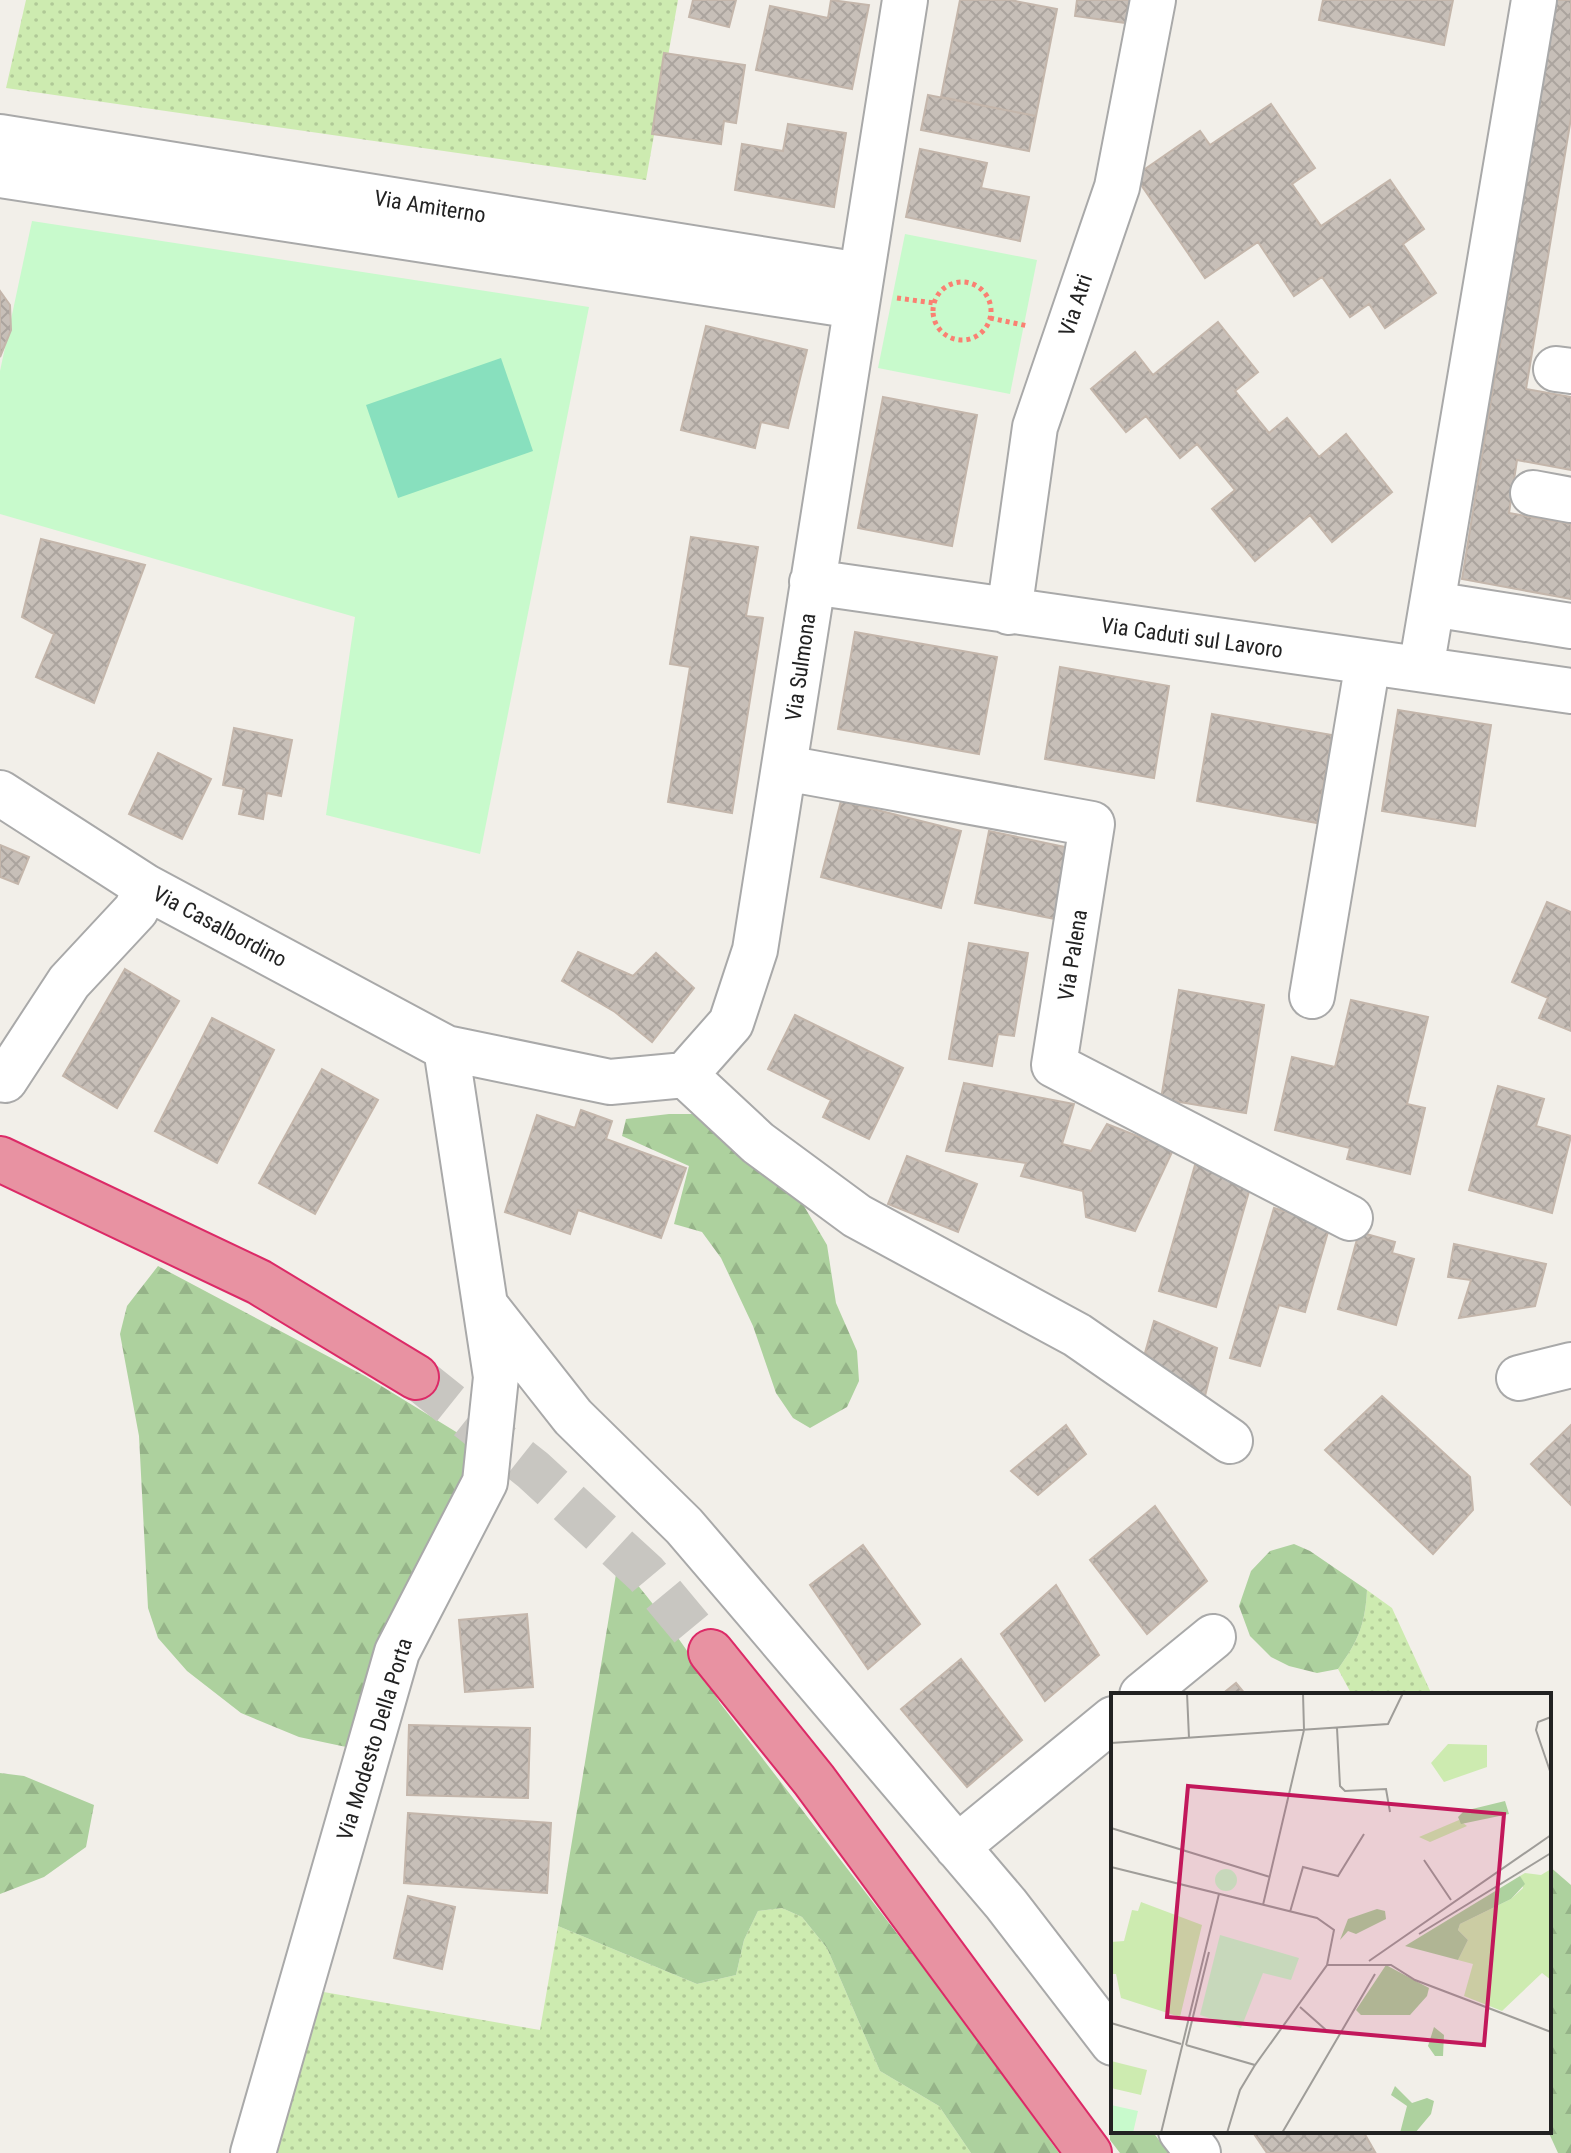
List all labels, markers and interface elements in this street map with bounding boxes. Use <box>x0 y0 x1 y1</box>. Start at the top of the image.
street label: Via Amiterno <box>372 185 487 228</box>
street label: Via Atri <box>1054 271 1097 339</box>
street label: Via Sulmona <box>781 611 820 723</box>
street label: Via Caduti sul Lavoro <box>1099 612 1285 663</box>
street label: Via Casalbordino <box>149 881 291 972</box>
street label: Via Palena <box>1053 908 1092 1003</box>
street label: Via Modesto Della Porta <box>332 1635 417 1843</box>
inset map <box>1111 1693 1551 2133</box>

